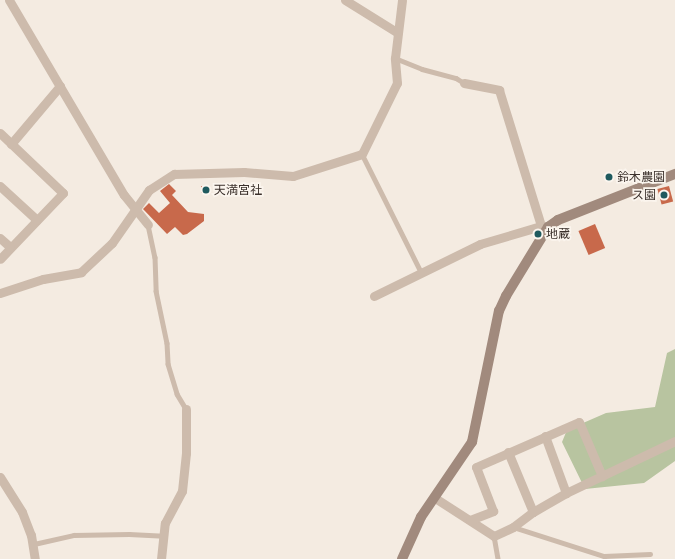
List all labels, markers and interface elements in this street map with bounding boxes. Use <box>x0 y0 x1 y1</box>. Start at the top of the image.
place label: 鈴木農園 <box>617 170 665 184</box>
marker: 鈴木農園 <box>604 172 614 182</box>
place label: 天満宮社 <box>214 183 262 197</box>
marker: 天満宮社 <box>201 185 211 195</box>
place label: ス園 <box>632 188 656 202</box>
marker: ス園 <box>659 190 669 200</box>
place label: 地蔵 <box>546 227 570 241</box>
marker: 地蔵 <box>533 229 543 239</box>

